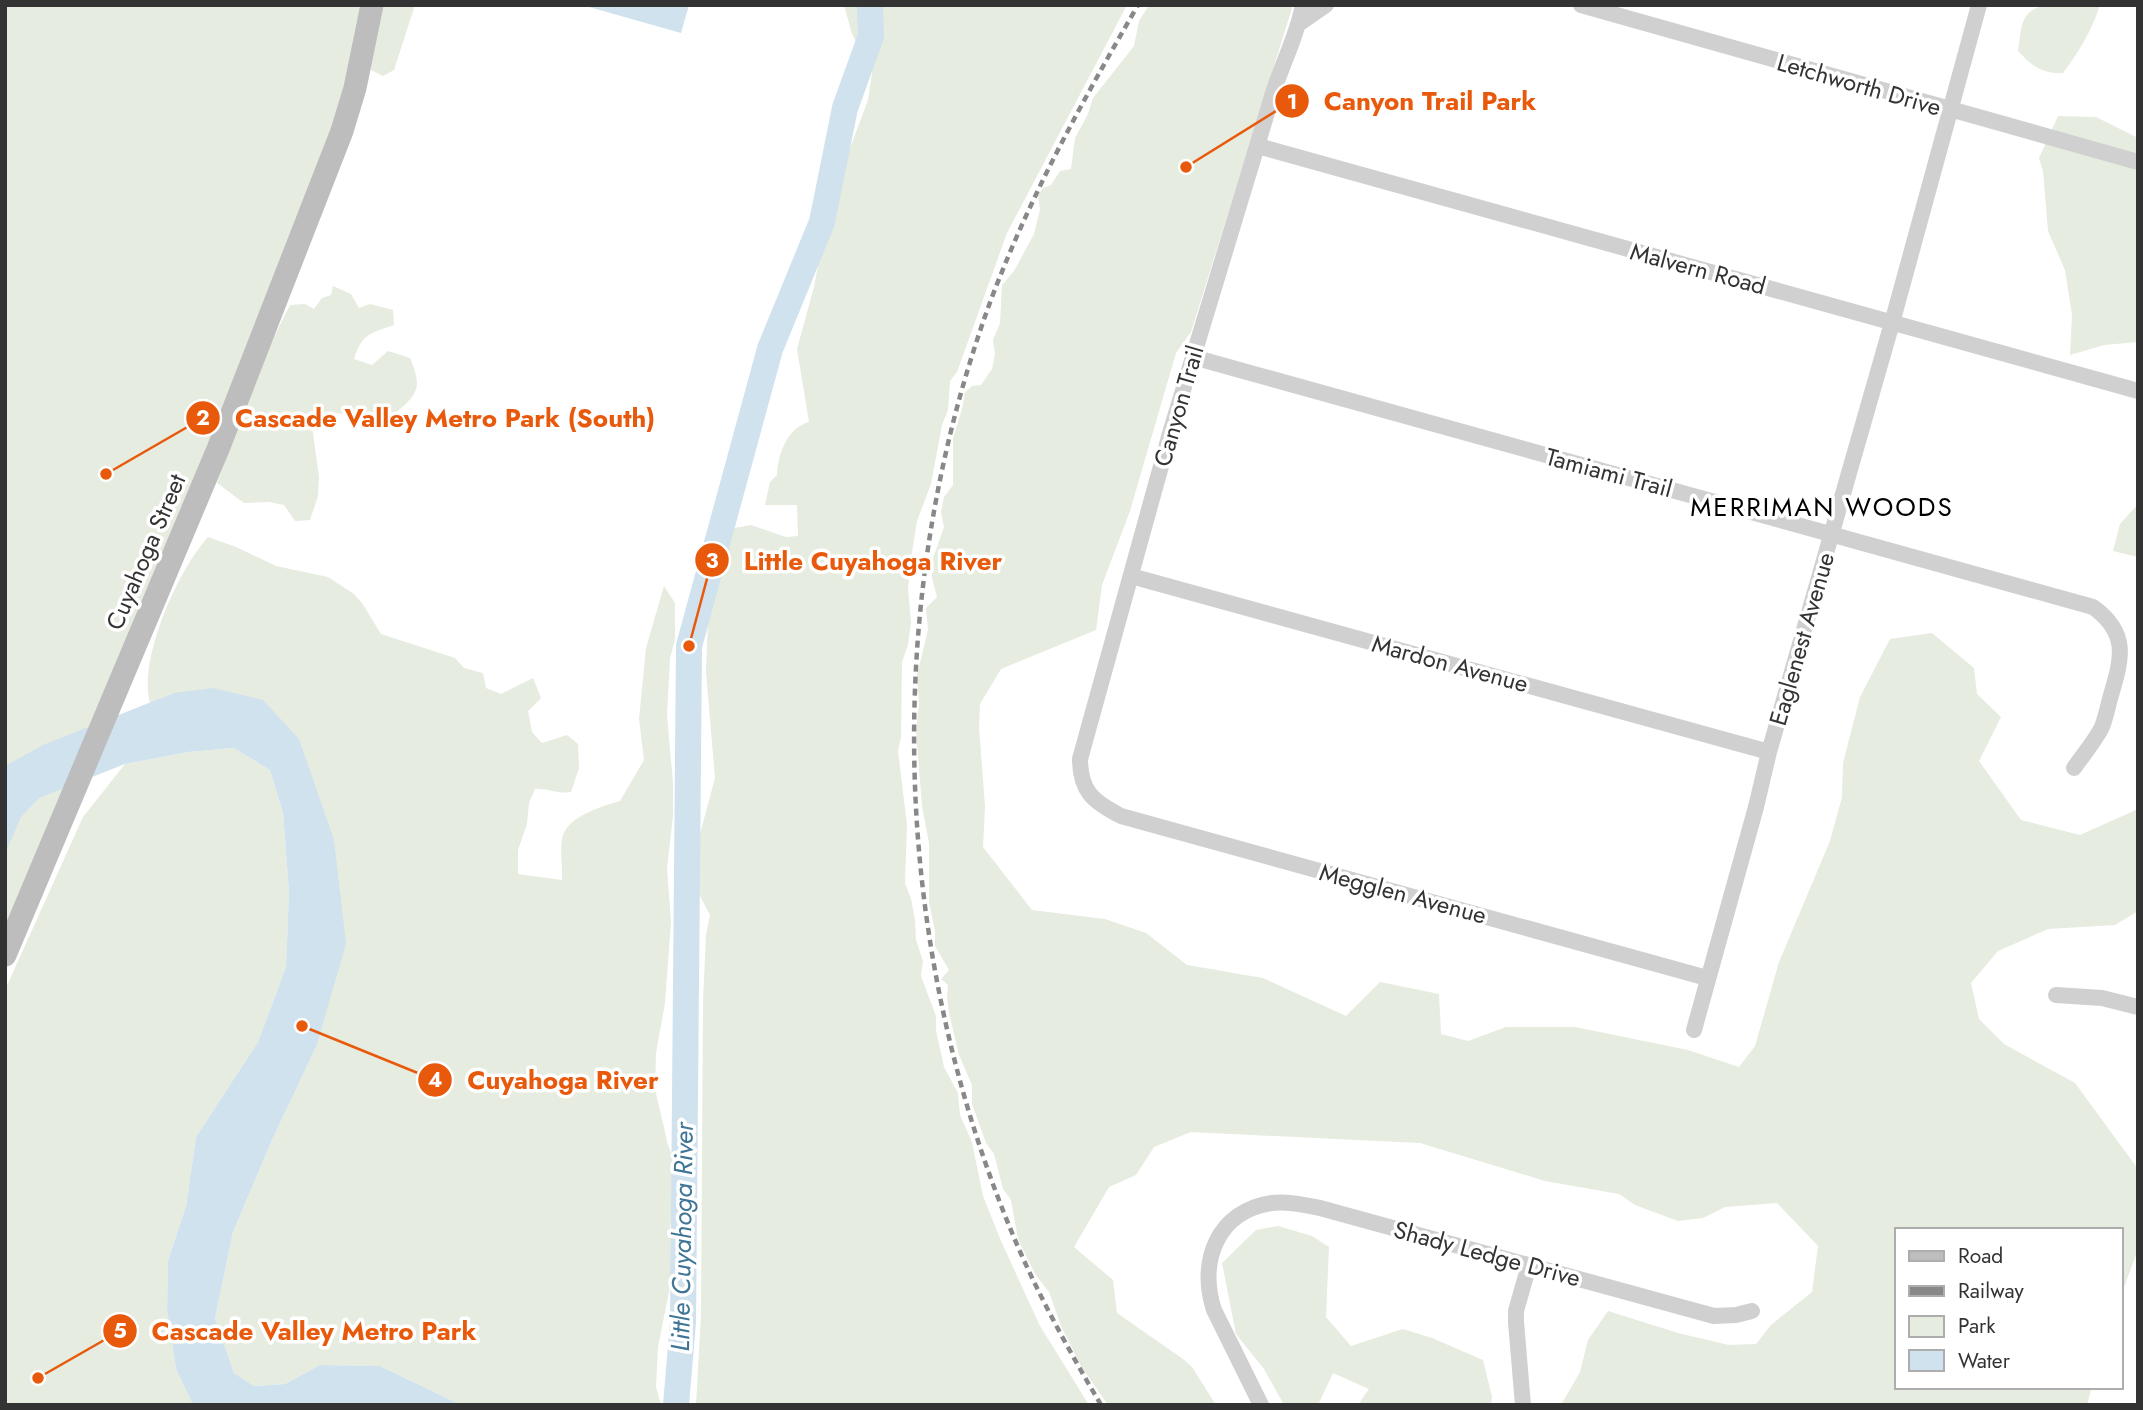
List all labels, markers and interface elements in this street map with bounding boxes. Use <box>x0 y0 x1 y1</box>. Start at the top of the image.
street label: Letchworth Drive <box>1773 44 1945 125</box>
callout: Canyon Trail Park <box>1275 78 1550 125</box>
text: Canyon Trail Park <box>1324 82 1536 120</box>
text: 1 <box>1287 87 1297 117</box>
street label: Malvern Road <box>1627 234 1770 303</box>
street label: Canyon Trail <box>1145 341 1212 470</box>
callout: Cascade Valley Metro Park (South) <box>186 394 669 441</box>
text: Cascade Valley Metro Park (South) <box>235 399 655 437</box>
text: 2 <box>196 403 210 433</box>
street label: Tamiami Trail <box>1542 439 1676 506</box>
street label: Cuyahoga Street <box>97 468 194 635</box>
district label: MERRIMAN WOODS <box>1690 488 1954 526</box>
callout: Little Cuyahoga River <box>695 537 1016 584</box>
text: Little Cuyahoga River <box>744 542 1003 580</box>
text: 3 <box>705 546 719 576</box>
street label: Eaglenest Avenue <box>1760 548 1843 730</box>
street label: Mardon Avenue <box>1368 626 1532 701</box>
street label: Megglen Avenue <box>1316 854 1491 933</box>
callout: Cuyahoga River <box>418 1056 672 1103</box>
text: Cuyahoga River <box>467 1061 659 1099</box>
text: 4 <box>428 1065 442 1095</box>
water label: Little Cuyahoga River <box>661 1121 703 1352</box>
street label: Shady Ledge Drive <box>1390 1212 1584 1295</box>
legend <box>1895 1228 2122 1389</box>
text: Road <box>1958 1241 2003 1271</box>
text: Railway <box>1958 1276 2024 1306</box>
callout: Cascade Valley Metro Park <box>103 1307 491 1354</box>
text: Park <box>1958 1311 1996 1341</box>
text: Cascade Valley Metro Park <box>151 1312 477 1350</box>
text: 5 <box>113 1316 127 1346</box>
text: Water <box>1958 1346 2011 1376</box>

